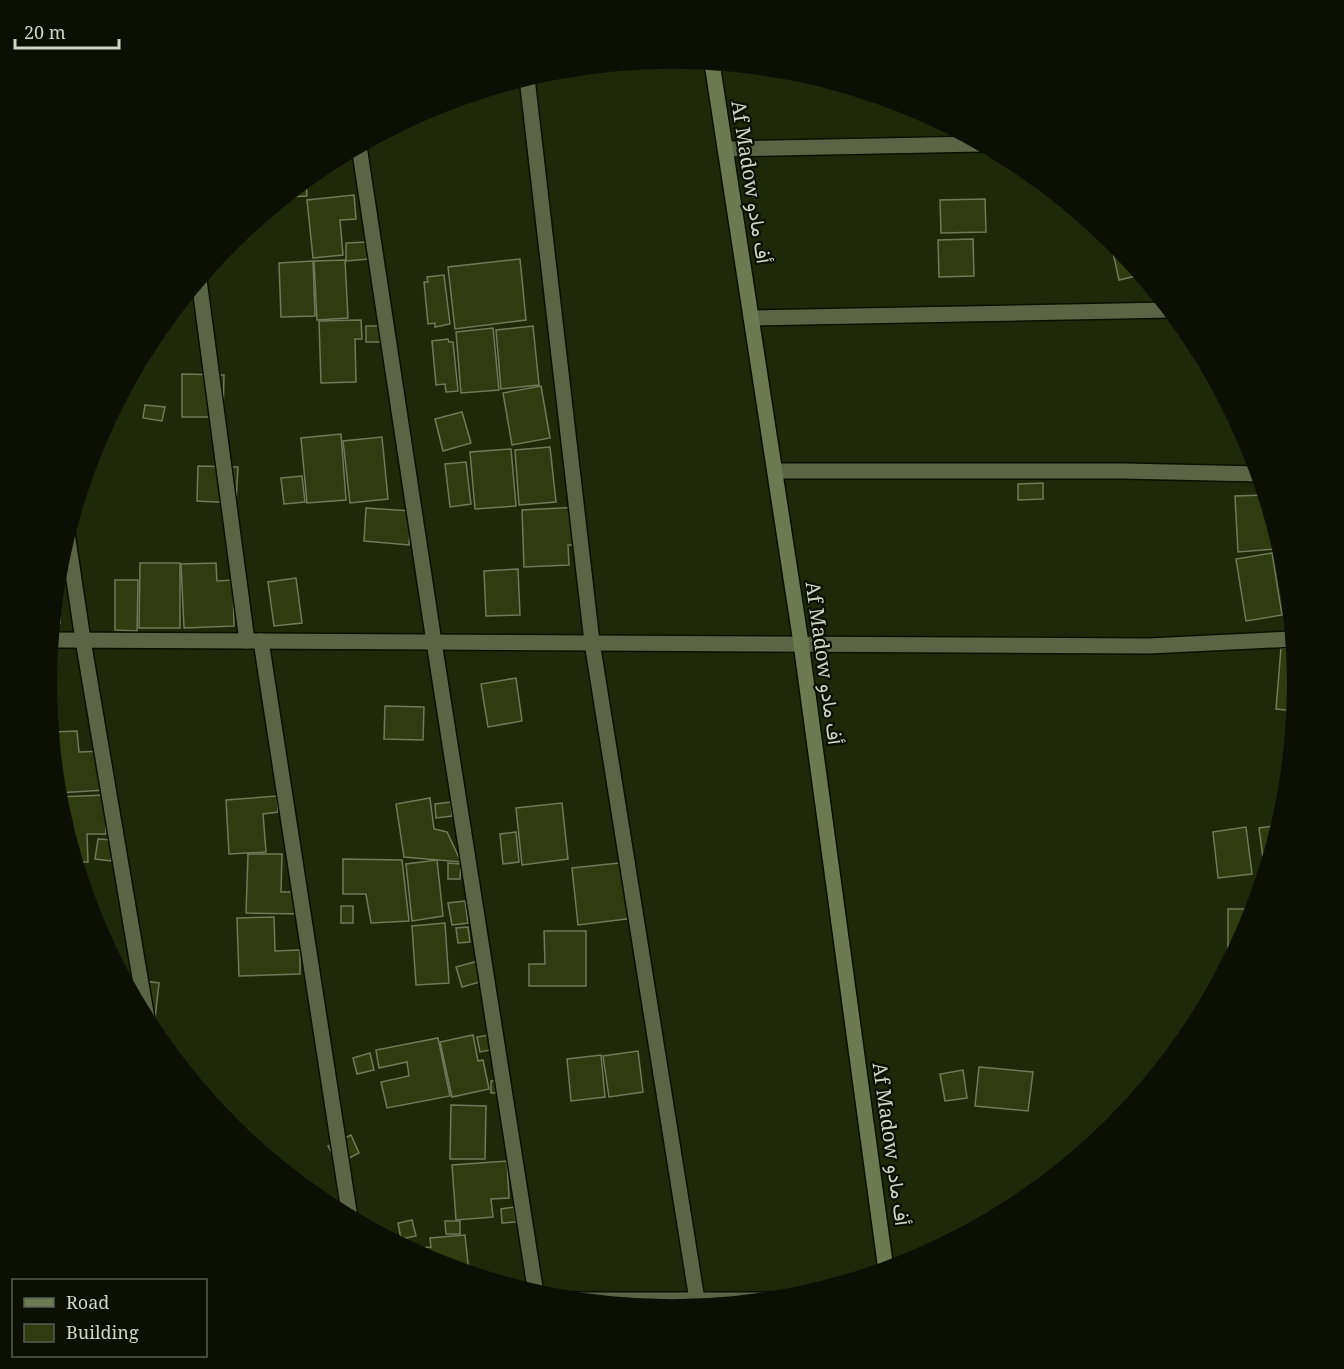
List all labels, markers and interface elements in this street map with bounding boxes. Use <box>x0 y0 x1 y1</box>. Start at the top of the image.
scale bar <box>15 12 118 50</box>
text: 20 m <box>24 20 66 44</box>
street label: Af Madow أف مادو <box>725 99 778 266</box>
street label: Af Madow أف مادو <box>800 580 849 747</box>
street label: Af Madow أف مادو <box>867 1061 916 1228</box>
legend <box>12 1279 207 1357</box>
text: Road <box>66 1290 109 1314</box>
text: Building <box>66 1320 139 1344</box>

